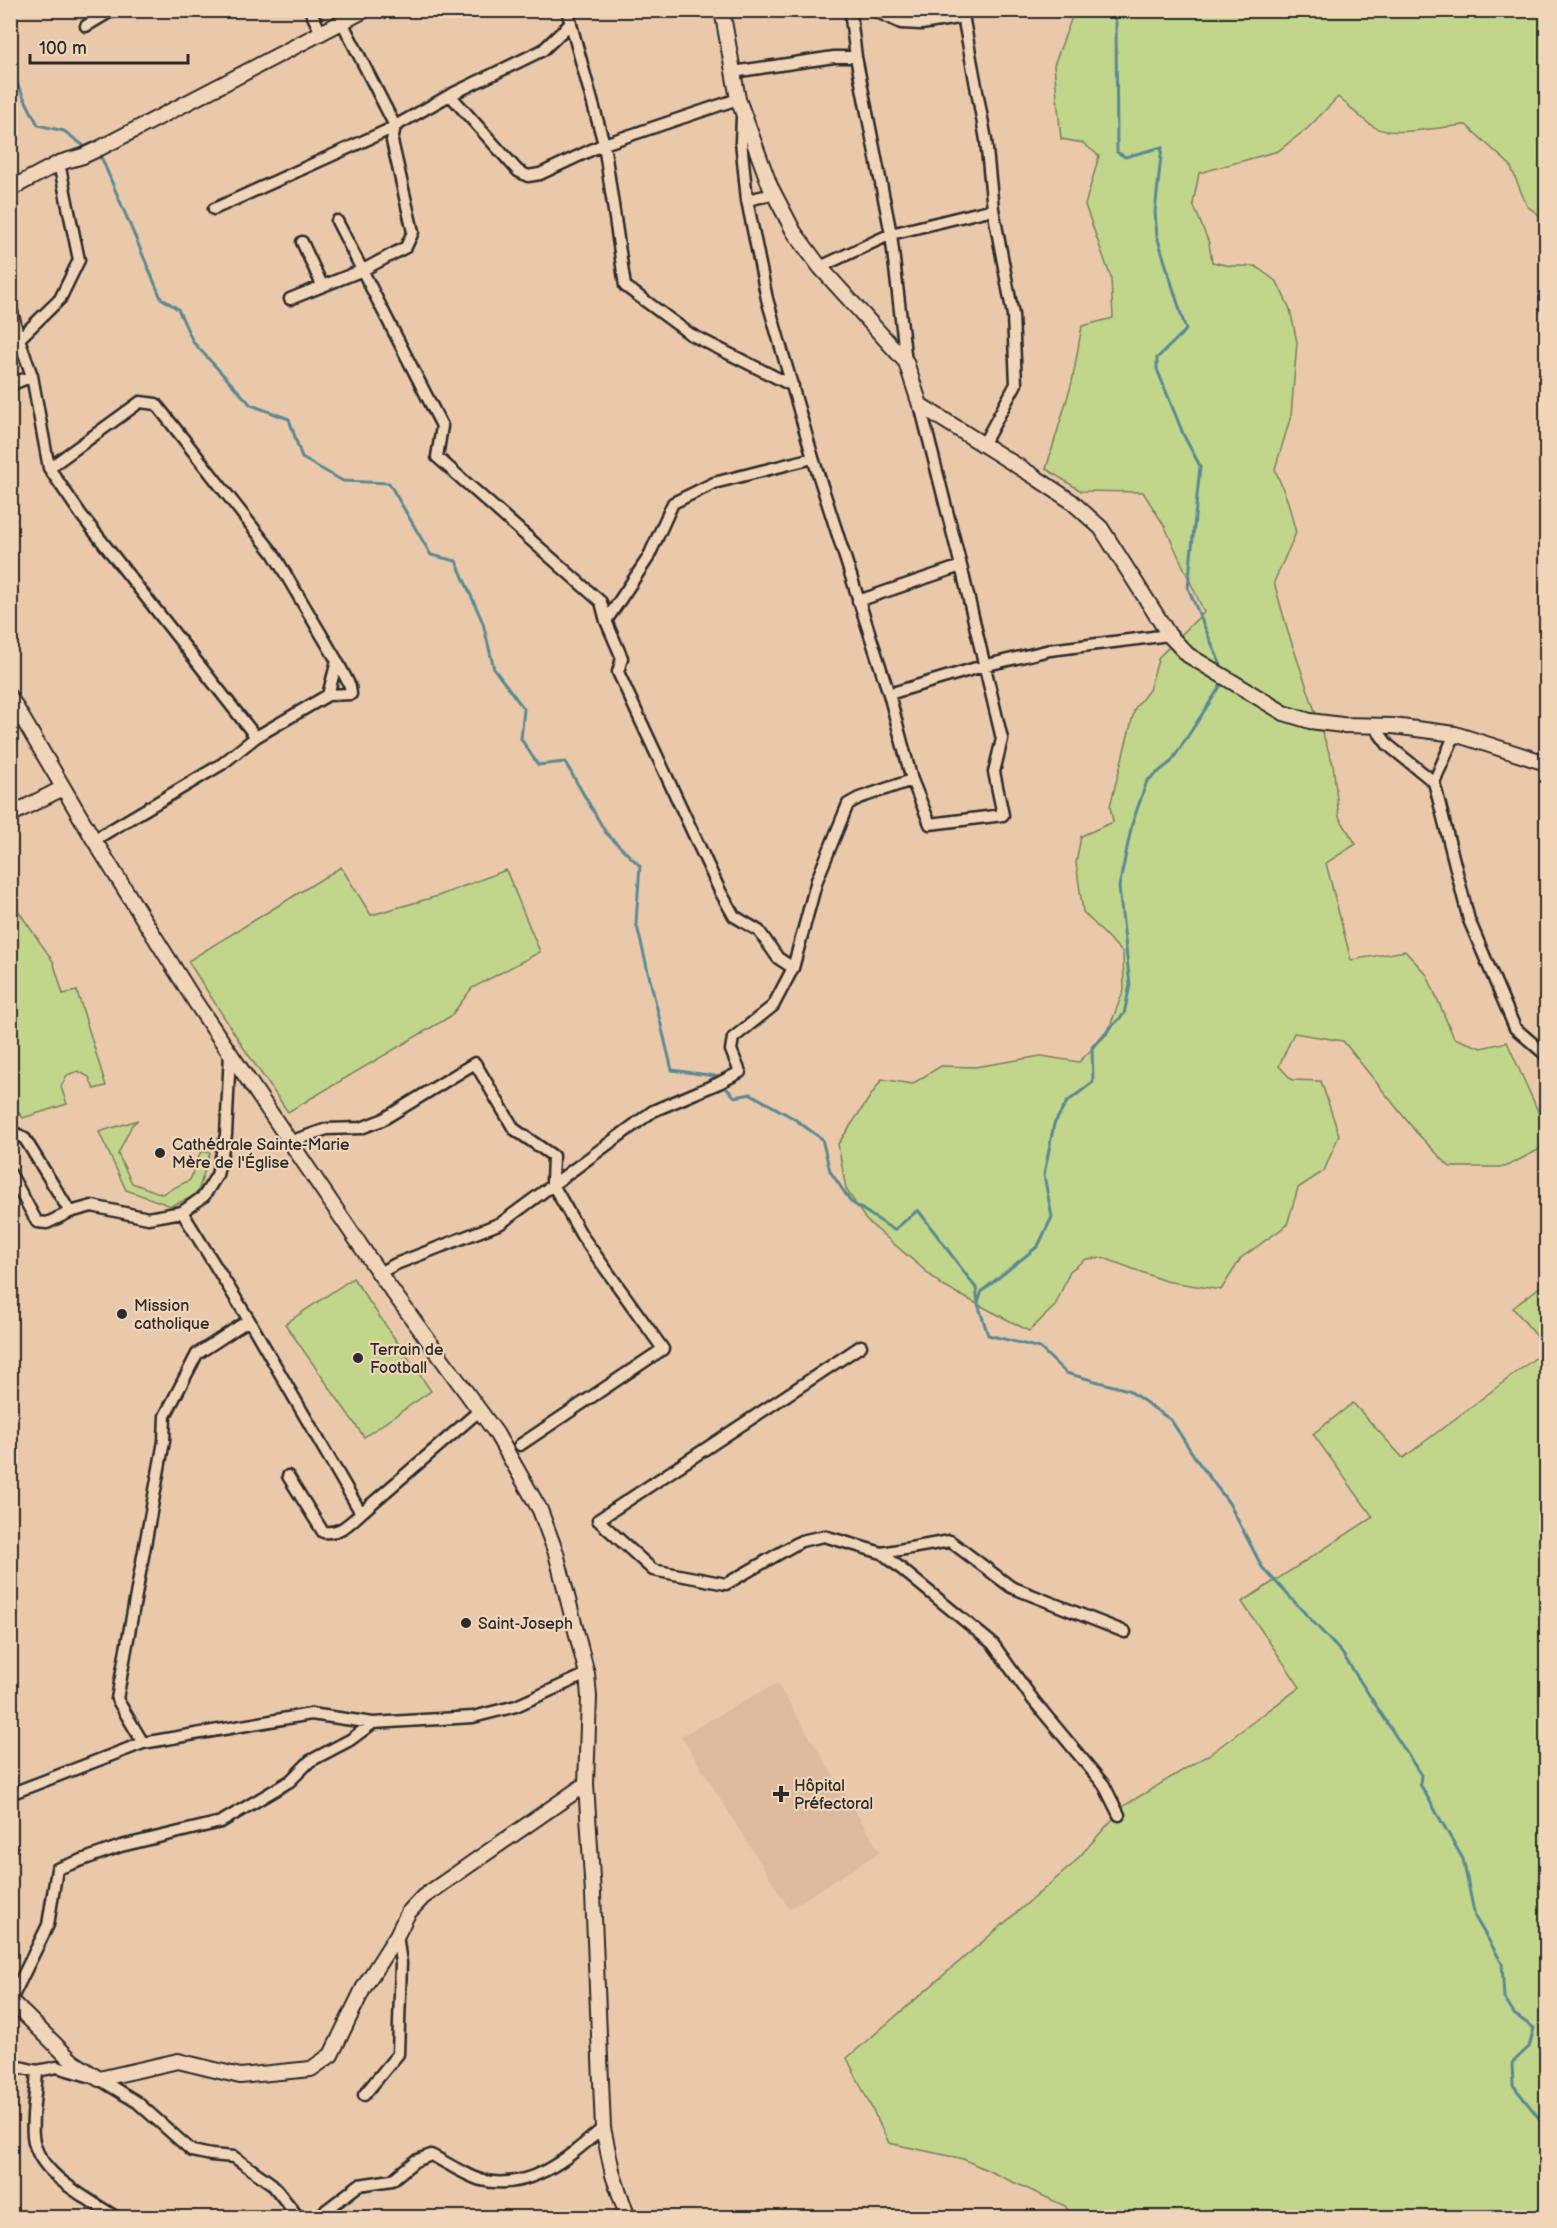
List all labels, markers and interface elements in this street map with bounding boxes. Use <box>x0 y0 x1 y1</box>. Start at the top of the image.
scale bar <box>30 27 188 65</box>
text: 100 m <box>39 38 87 59</box>
place label: Cathédrale Sainte-Marie Mère de l'Église <box>172 1136 350 1173</box>
marker: Cathédrale Sainte-Marie Mère de l'Église <box>153 1146 167 1160</box>
place label: Mission catholique <box>134 1297 210 1334</box>
marker: Mission catholique <box>115 1307 129 1321</box>
place label: Terrain de Football <box>370 1341 444 1378</box>
marker: Terrain de Football <box>351 1351 365 1365</box>
place label: Saint-Joseph <box>478 1615 573 1634</box>
marker: Saint-Joseph <box>459 1616 473 1630</box>
place label: Hôpital Préfectoral <box>794 1777 873 1814</box>
marker: Hôpital Préfectoral <box>772 1785 790 1803</box>

